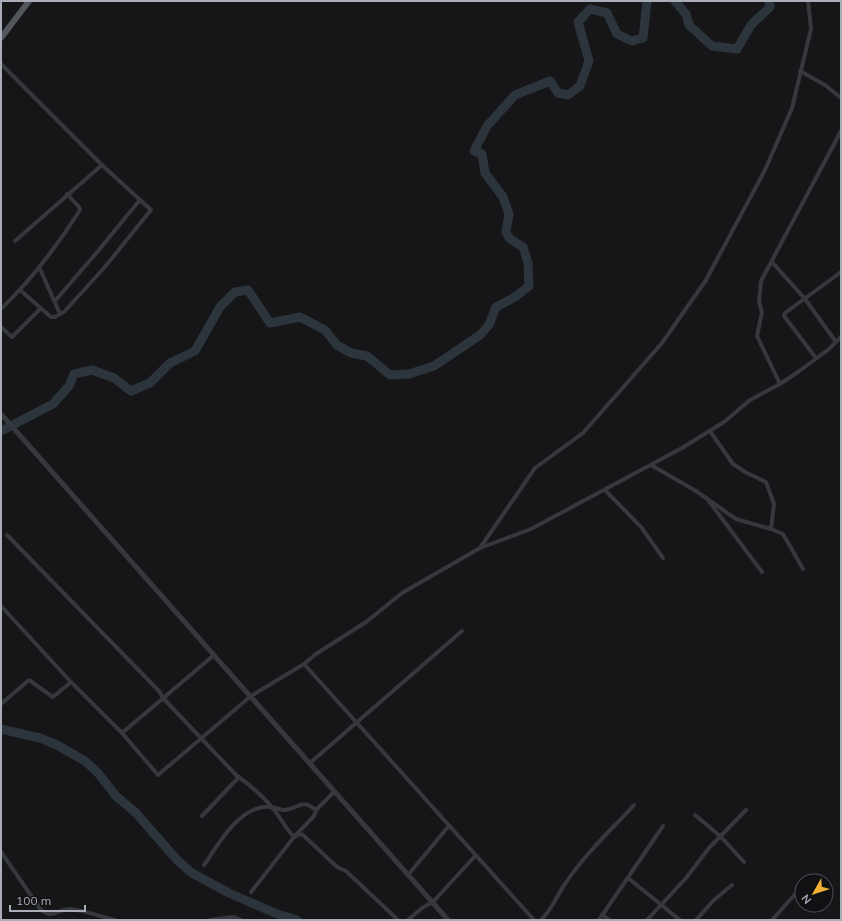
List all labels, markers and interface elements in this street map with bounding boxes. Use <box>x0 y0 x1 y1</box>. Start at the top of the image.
north arrow <box>794 873 834 913</box>
scale bar <box>10 887 85 913</box>
text: N <box>798 892 814 907</box>
text: 100 m <box>16 893 51 908</box>

